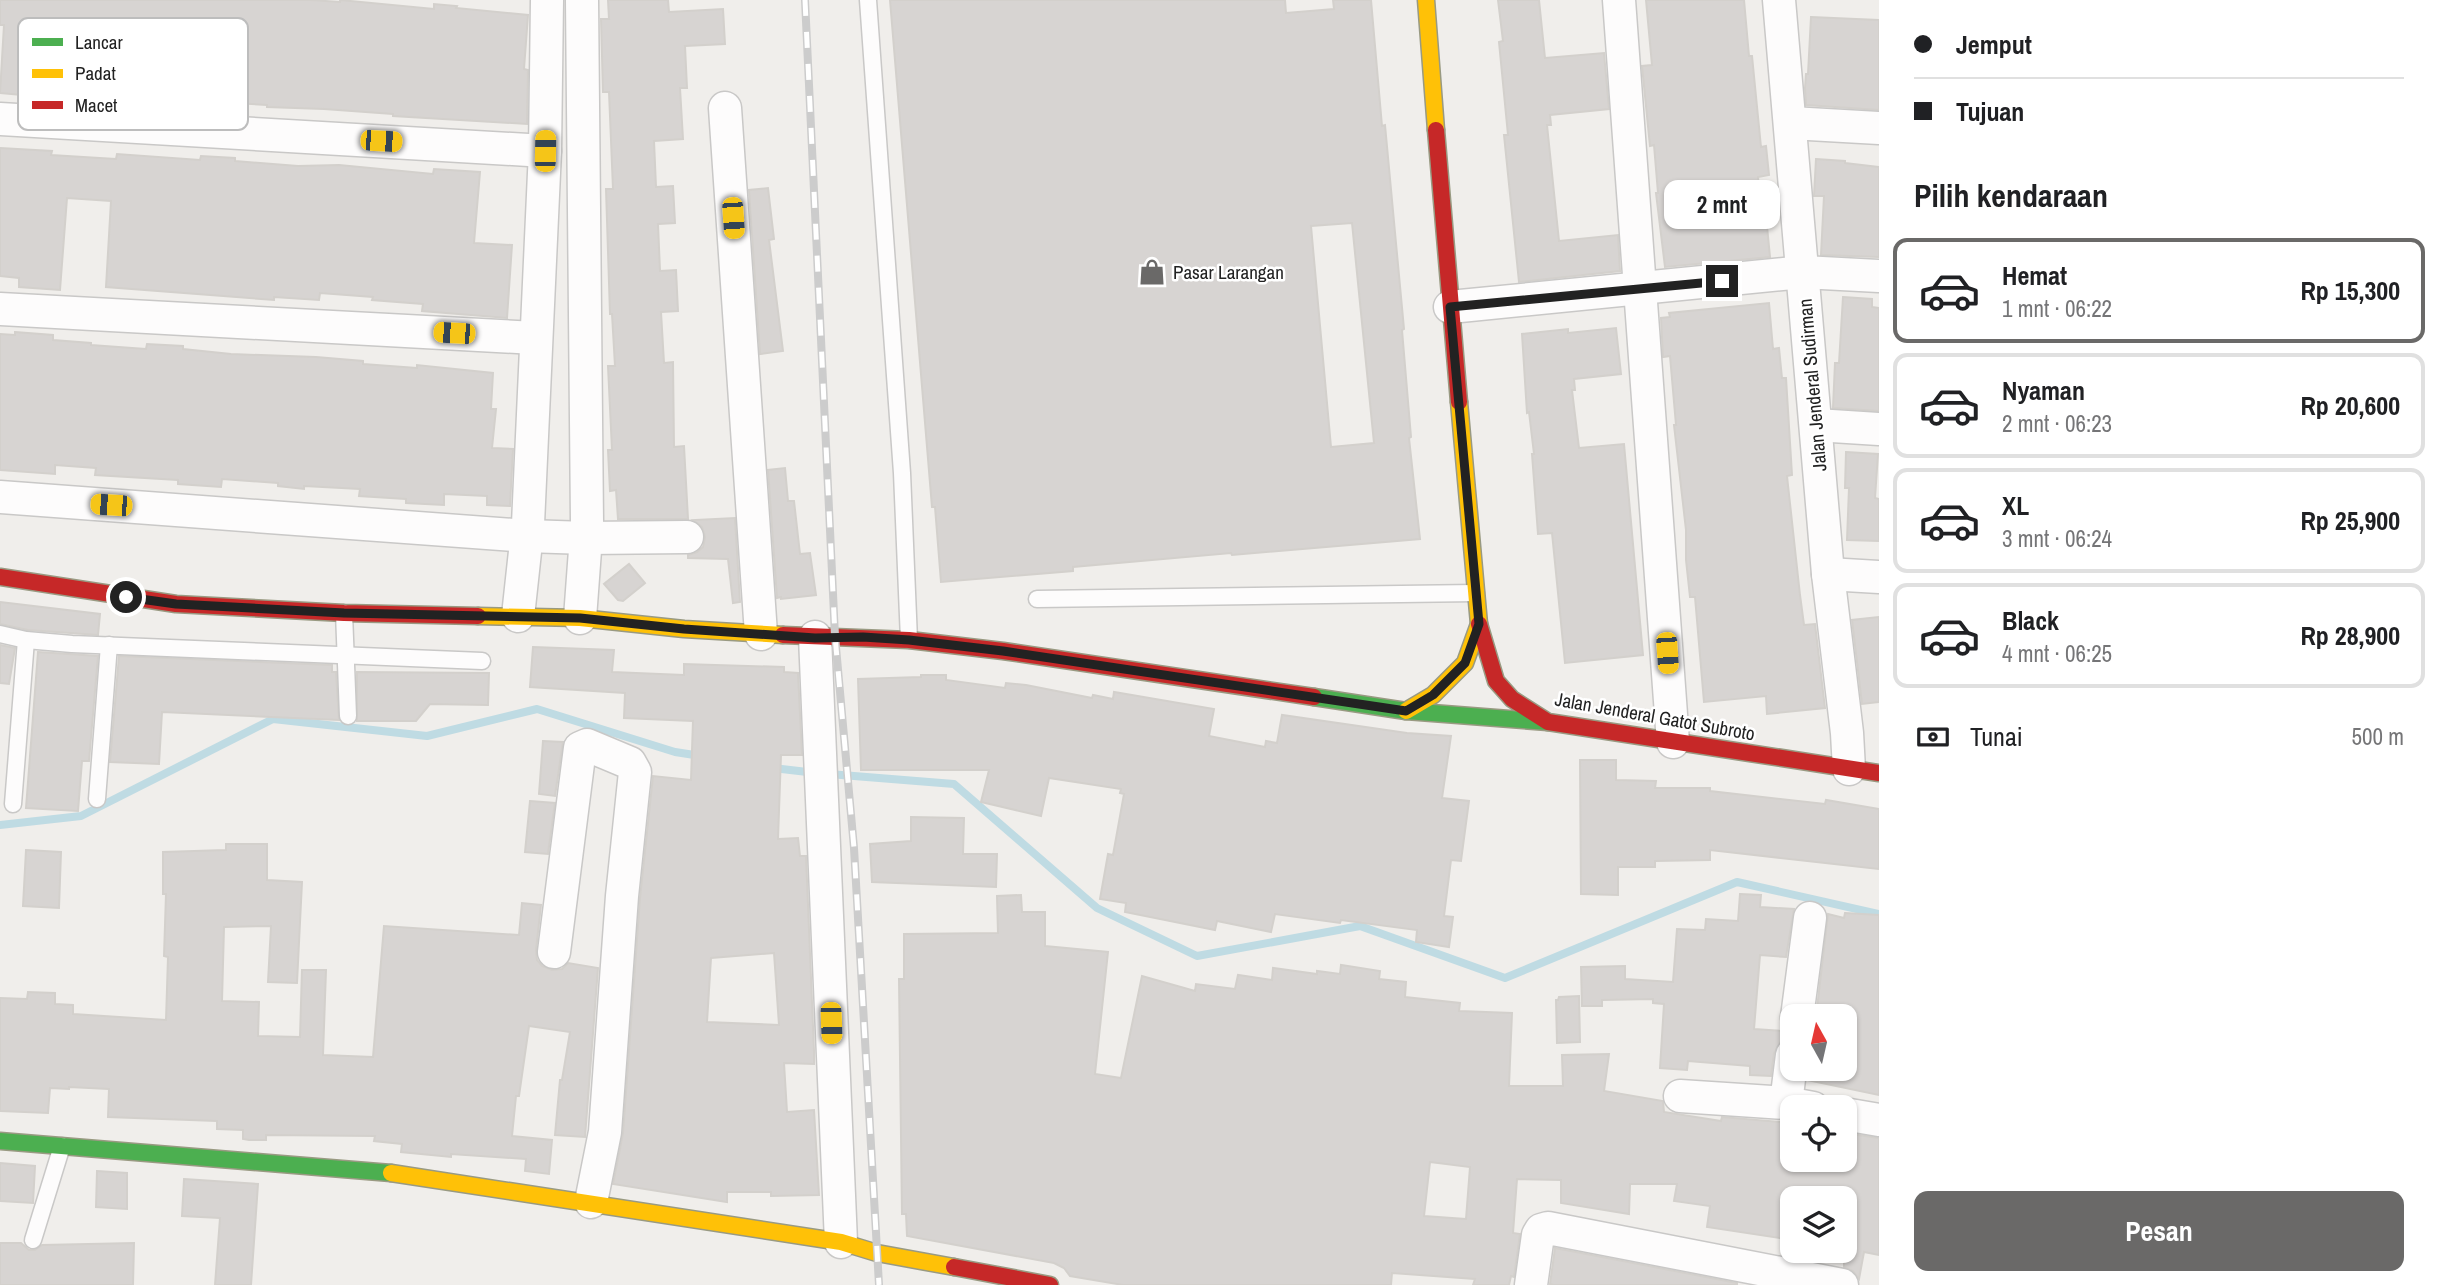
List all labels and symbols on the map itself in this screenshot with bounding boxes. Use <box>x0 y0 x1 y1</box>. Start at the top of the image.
legend <box>18 18 248 130</box>
text: Lancar <box>75 29 123 55</box>
text: Padat <box>75 60 116 86</box>
text: Macet <box>75 92 118 118</box>
car <box>360 129 403 153</box>
car <box>535 130 556 172</box>
callout: 2 mnt <box>1664 180 1780 229</box>
car <box>722 196 745 240</box>
shop icon: Pasar Larangan <box>1137 257 1167 287</box>
place label: Pasar Larangan <box>1173 259 1284 285</box>
route end <box>1706 265 1738 297</box>
street label: Jalan Jenderal Sudirman <box>1792 298 1832 472</box>
car <box>433 321 476 345</box>
car <box>90 493 133 517</box>
route start <box>110 581 142 613</box>
car <box>1656 631 1679 675</box>
street label: Jalan Jenderal Gatot Subroto <box>1553 686 1757 746</box>
car <box>820 1002 843 1044</box>
north arrow <box>1780 1004 1857 1082</box>

